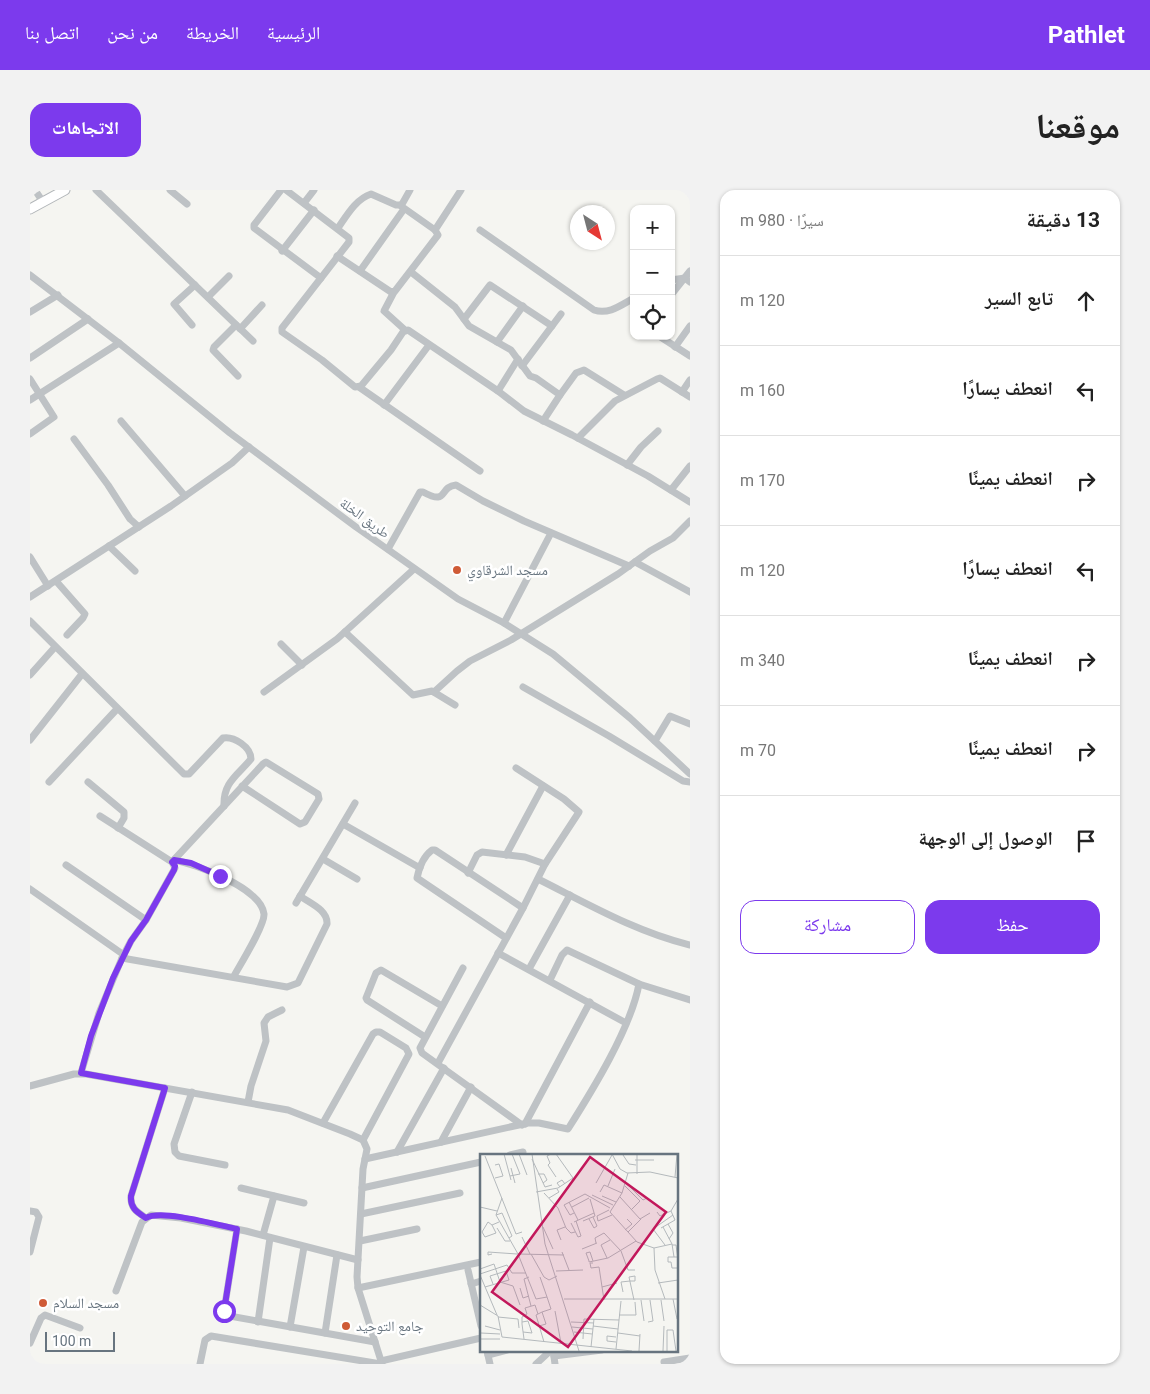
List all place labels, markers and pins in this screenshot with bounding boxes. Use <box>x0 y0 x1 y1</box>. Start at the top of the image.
place label: مسجد الشرقاوي <box>467 562 548 582</box>
marker: مسجد الشرقاوي <box>451 564 463 576</box>
place label: مسجد السلام <box>53 1295 119 1313</box>
marker: مسجد السلام <box>37 1297 49 1309</box>
place label: جامع التوحيد <box>356 1318 424 1336</box>
marker: جامع التوحيد <box>340 1320 352 1332</box>

